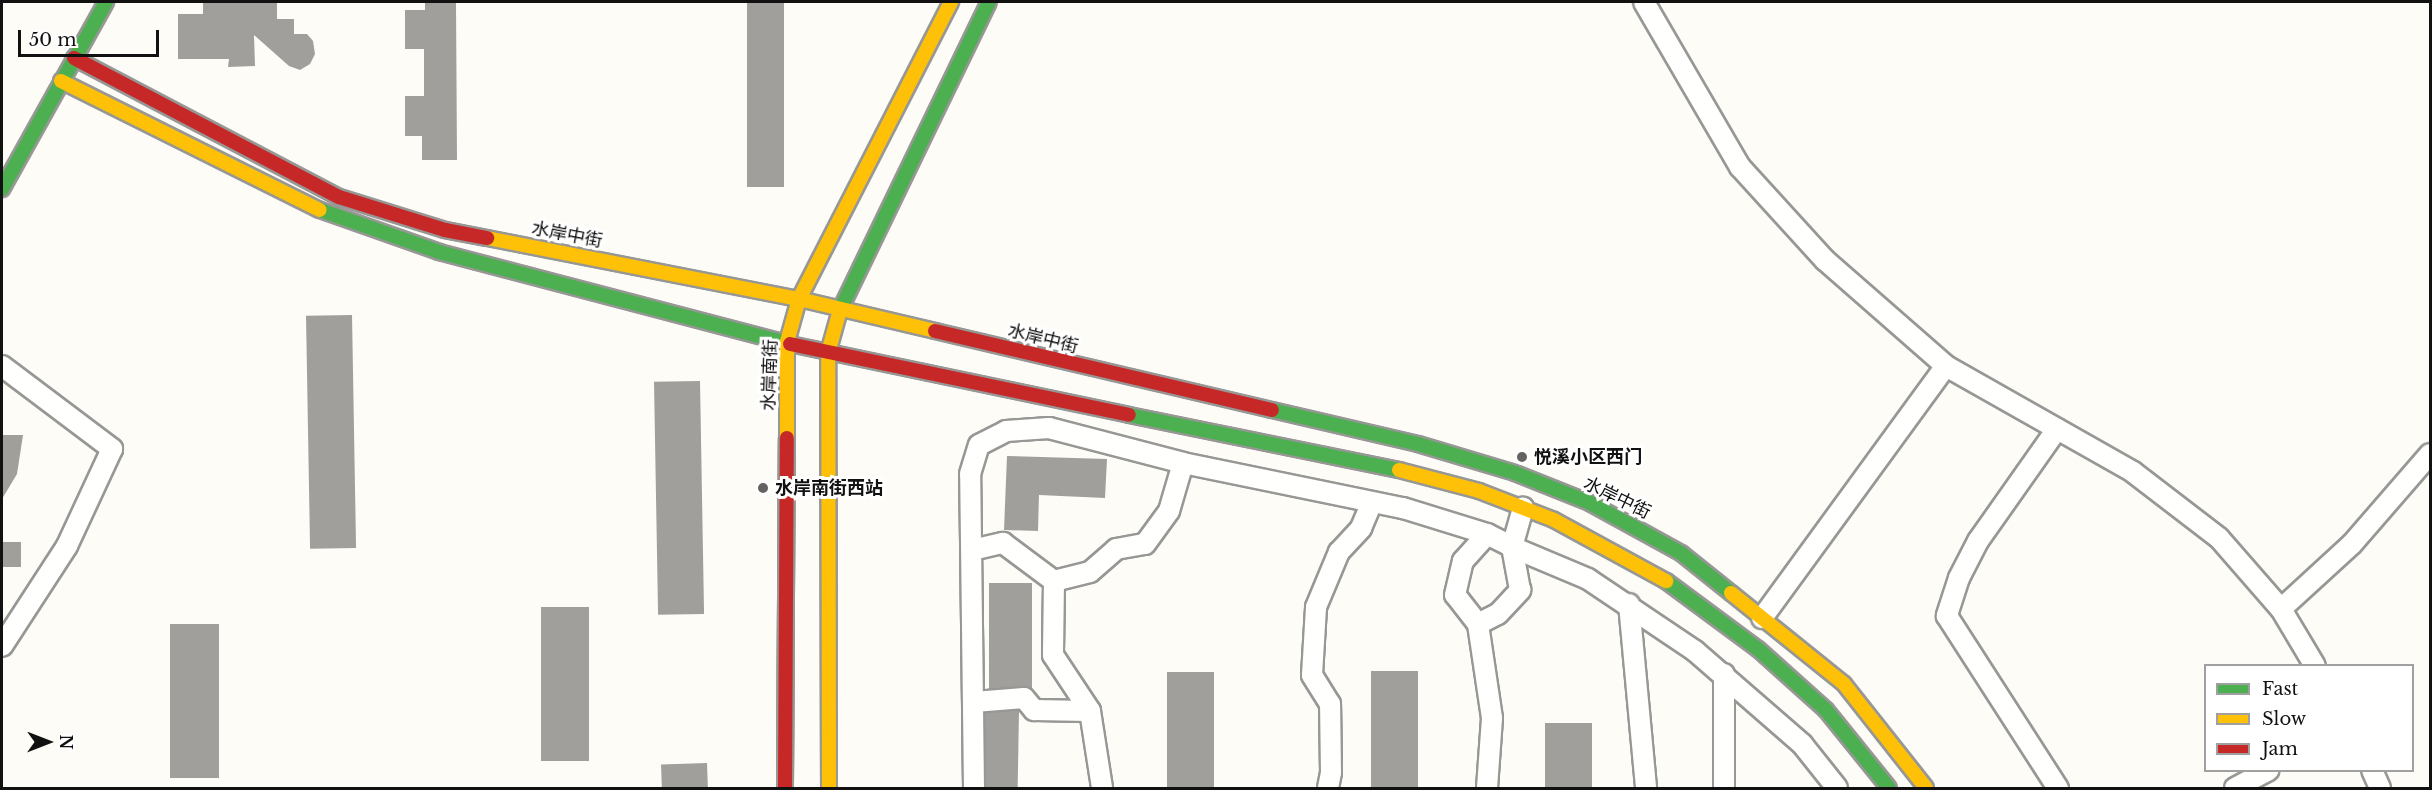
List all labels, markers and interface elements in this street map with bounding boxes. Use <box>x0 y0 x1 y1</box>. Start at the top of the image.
scale bar <box>21 18 162 56</box>
text: 50 m <box>29 29 77 51</box>
street label: 水岸中街 <box>530 218 604 252</box>
street label: 水岸中街 <box>1005 320 1081 358</box>
street label: 水岸南街 <box>758 339 782 411</box>
place label: 悦溪小区西门 <box>1534 446 1642 468</box>
marker: 悦溪小区西门 <box>1515 450 1529 464</box>
street label: 水岸中街 <box>1580 473 1654 523</box>
place label: 水岸南街西站 <box>775 477 883 499</box>
marker: 水岸南街西站 <box>756 481 770 495</box>
legend <box>2204 664 2414 772</box>
text: Fast <box>2262 678 2298 700</box>
text: Slow <box>2262 708 2306 730</box>
north arrow <box>18 712 78 772</box>
text: N <box>56 734 76 750</box>
text: Jam <box>2262 738 2298 760</box>

